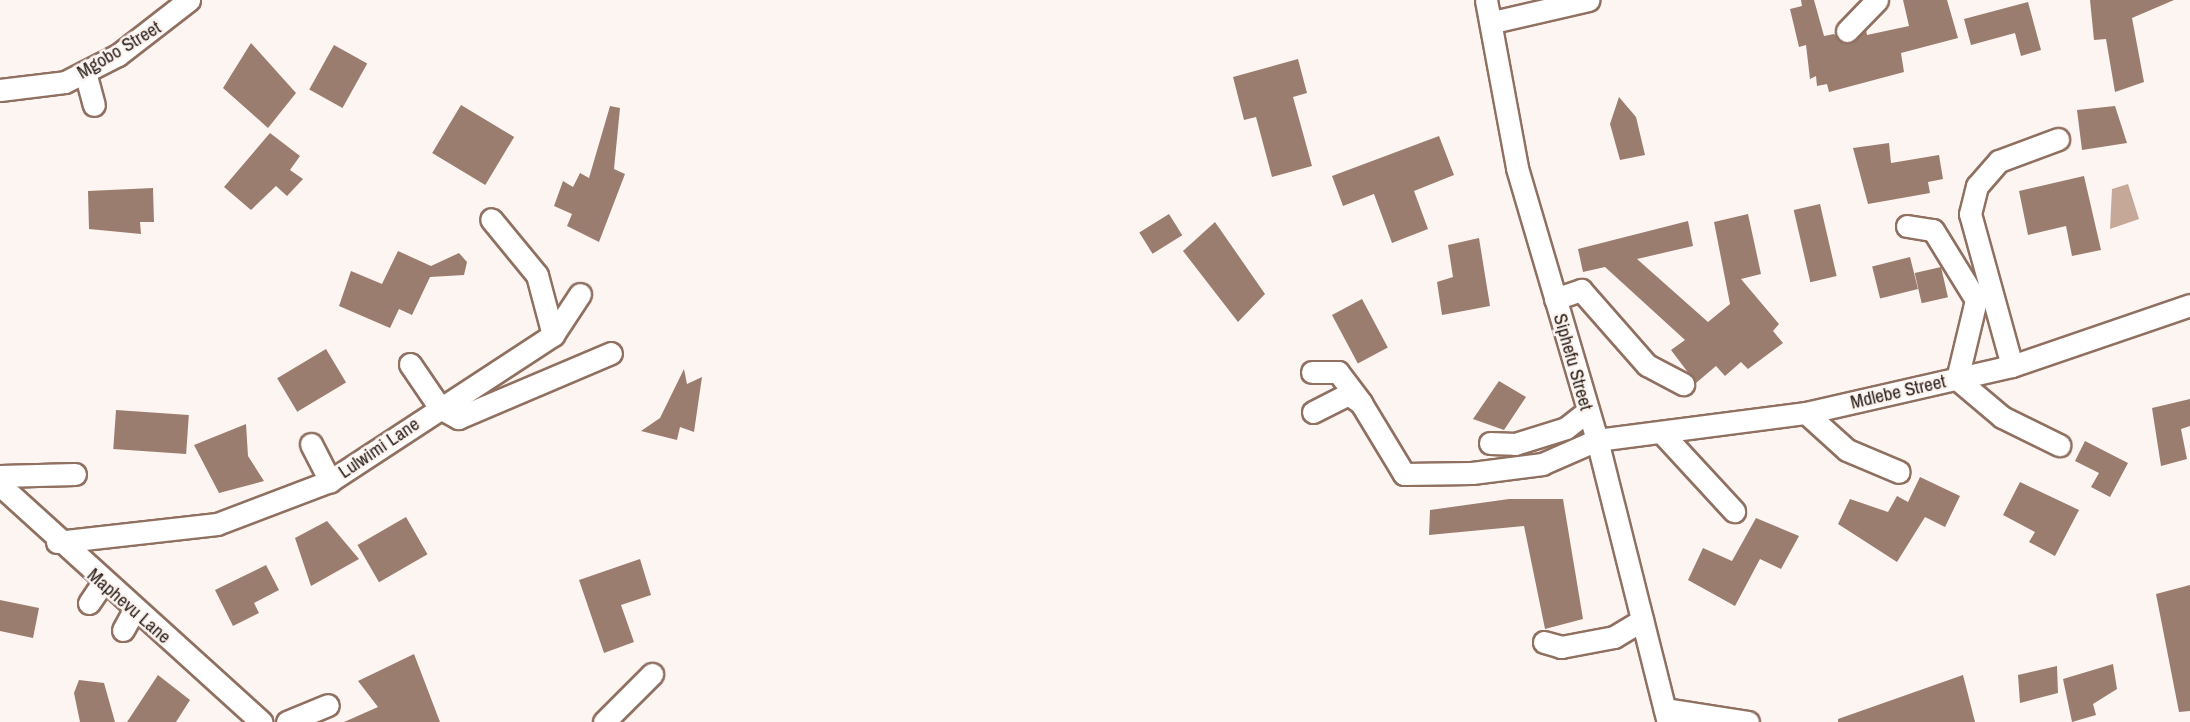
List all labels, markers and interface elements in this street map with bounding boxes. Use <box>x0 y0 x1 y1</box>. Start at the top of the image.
street label: Mgobo Street <box>73 16 165 84</box>
street label: Siphefu Street <box>1548 311 1598 413</box>
street label: Mdlebe Street <box>1848 370 1948 414</box>
street label: Lulwimi Lane <box>334 413 424 483</box>
street label: Maphevu Lane <box>83 564 175 648</box>

